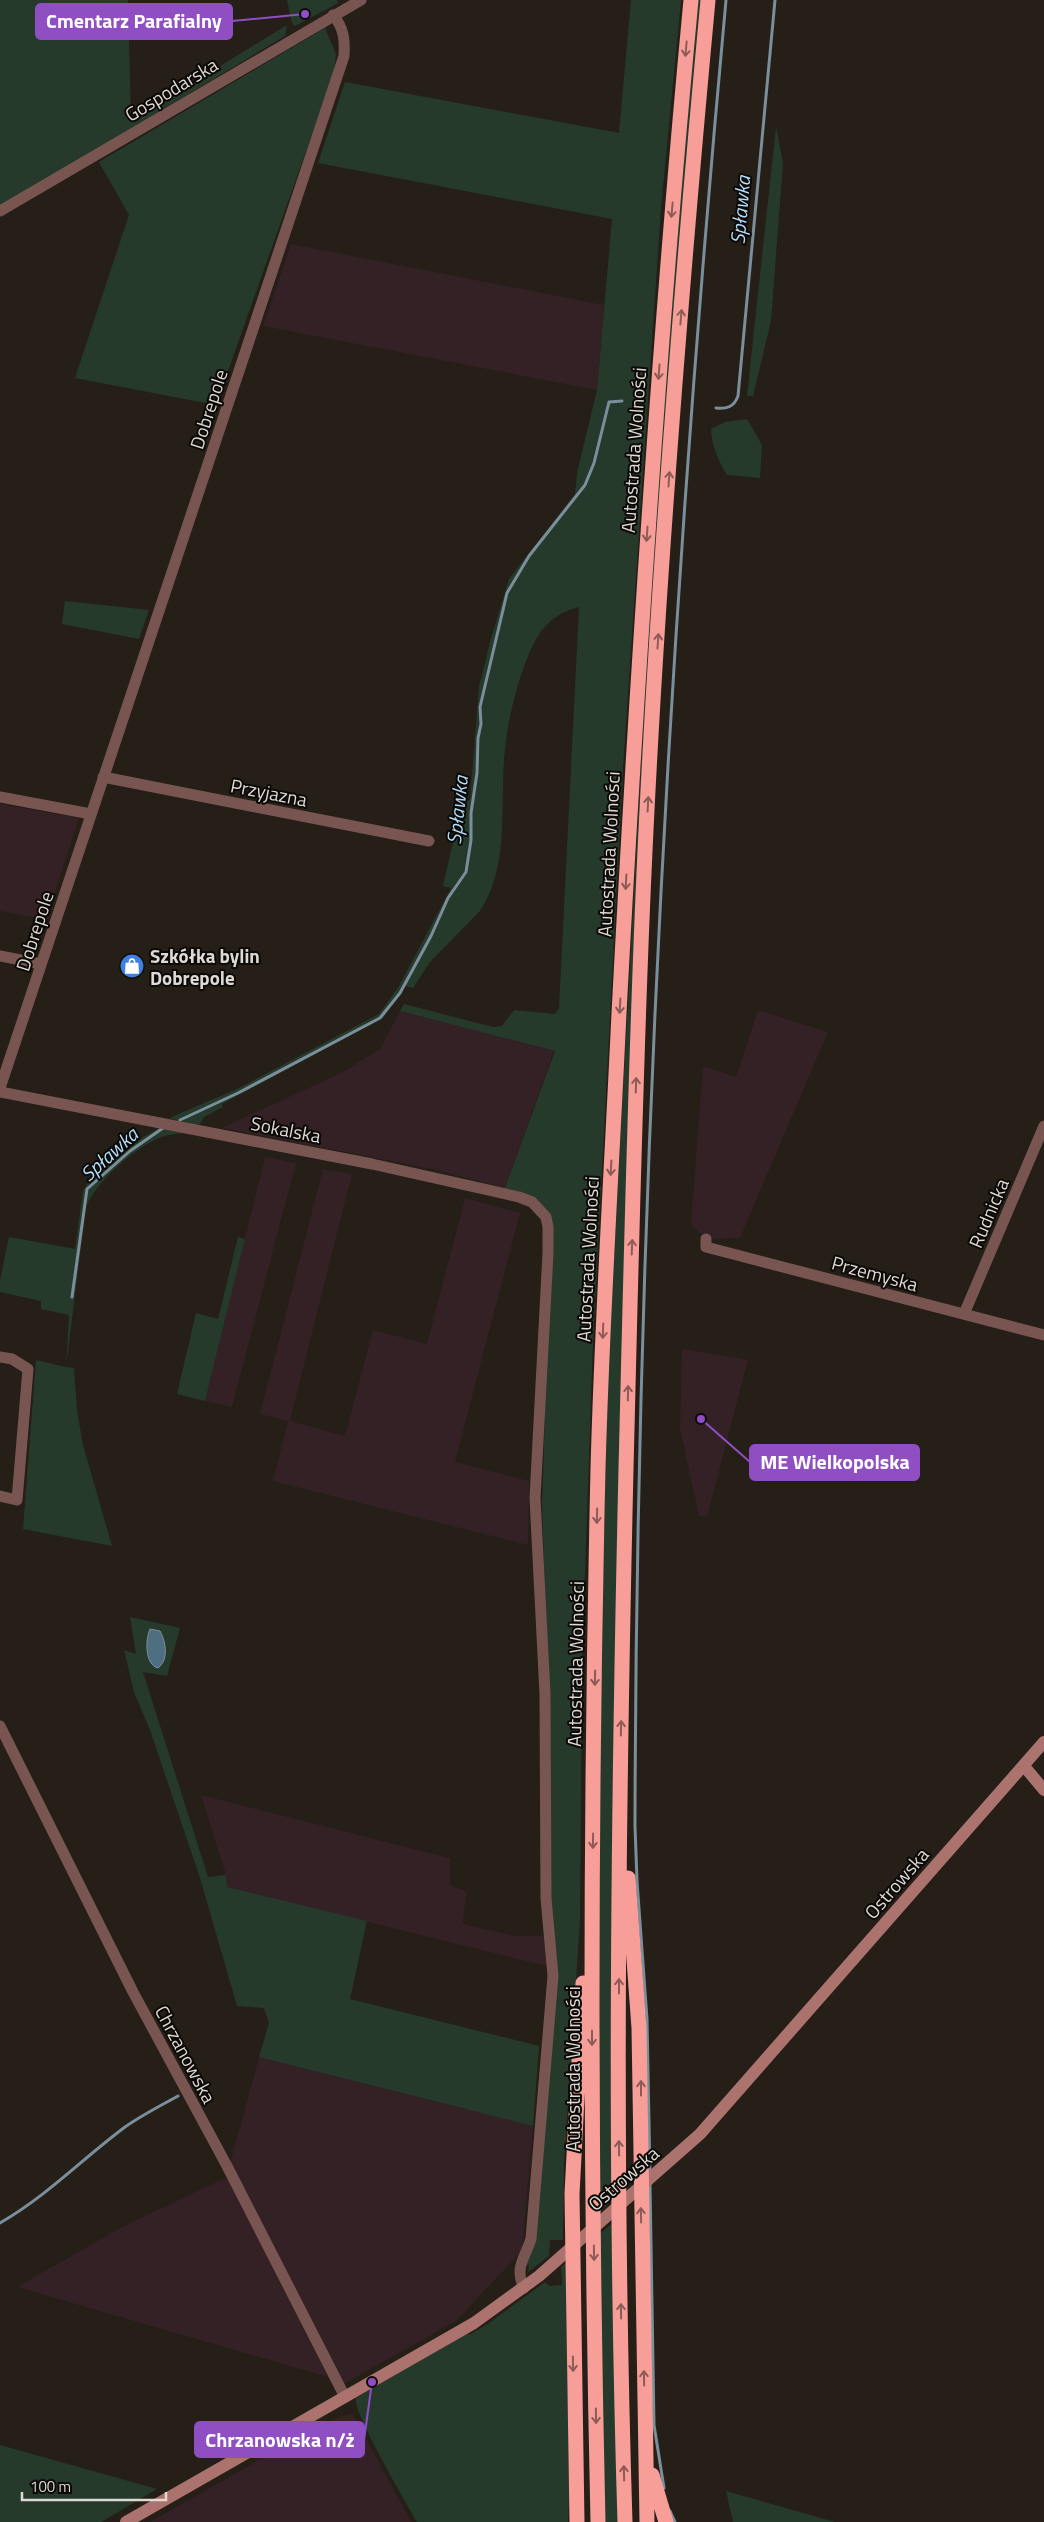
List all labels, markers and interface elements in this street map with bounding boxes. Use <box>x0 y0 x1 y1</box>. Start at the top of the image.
callout: Cmentarz Parafialny <box>36 4 232 39</box>
text: Cmentarz Parafialny <box>46 5 222 36</box>
one-way arrow <box>681 40 691 56</box>
street label: Gospodarska <box>119 50 224 128</box>
water label: Spławka <box>722 173 759 246</box>
one-way arrow <box>667 202 676 218</box>
one-way arrow <box>676 309 685 325</box>
one-way arrow <box>654 364 664 380</box>
street label: Dobrepole <box>181 365 235 453</box>
street label: Autostrada Wolności <box>613 366 653 534</box>
one-way arrow <box>664 472 673 488</box>
one-way arrow <box>643 526 652 542</box>
one-way arrow <box>653 634 662 650</box>
street label: Przyjazna <box>228 770 310 814</box>
street label: Autostrada Wolności <box>589 770 627 938</box>
water label: Spławka <box>438 773 476 846</box>
one-way arrow <box>643 796 652 812</box>
one-way arrow <box>622 874 631 890</box>
street label: Dobrepole <box>7 887 61 975</box>
place label: Szkółka bylin Dobrepole <box>150 941 260 992</box>
shop icon: Szkółka bylin Dobrepole <box>119 953 145 979</box>
one-way arrow <box>615 998 624 1014</box>
one-way arrow <box>631 1077 641 1094</box>
street label: Sokalska <box>249 1108 324 1150</box>
water label: Spławka <box>73 1119 146 1188</box>
one-way arrow <box>607 1160 616 1176</box>
street label: Rudnicka <box>960 1173 1016 1252</box>
street label: Autostrada Wolności <box>568 1175 606 1343</box>
one-way arrow <box>627 1240 636 1256</box>
street label: Przemyska <box>829 1248 922 1299</box>
one-way arrow <box>598 1322 608 1338</box>
one-way arrow <box>623 1385 633 1402</box>
callout: ME Wielkopolska <box>750 1445 919 1480</box>
text: ME Wielkopolska <box>760 1446 910 1477</box>
one-way arrow <box>593 1507 602 1523</box>
street label: Autostrada Wolności <box>559 1581 591 1747</box>
one-way arrow <box>590 1670 600 1686</box>
one-way arrow <box>616 1721 625 1737</box>
one-way arrow <box>588 1832 598 1848</box>
street label: Ostrowska <box>857 1841 936 1925</box>
one-way arrow <box>614 1978 624 1994</box>
street label: Autostrada Wolności <box>558 1986 587 2152</box>
street label: Chrzanowska <box>148 2000 224 2109</box>
one-way arrow <box>587 2030 597 2046</box>
one-way arrow <box>636 2080 645 2096</box>
street label: Ostrowska <box>581 2138 665 2217</box>
one-way arrow <box>614 2141 624 2157</box>
one-way arrow <box>637 2208 646 2224</box>
one-way arrow <box>589 2245 599 2261</box>
one-way arrow <box>616 2303 626 2320</box>
one-way arrow <box>569 2356 578 2372</box>
one-way arrow <box>639 2370 649 2386</box>
one-way arrow <box>591 2408 601 2424</box>
callout: Chrzanowska n/ż <box>195 2422 364 2457</box>
text: Chrzanowska n/ż <box>205 2424 355 2455</box>
one-way arrow <box>619 2466 629 2482</box>
scale bar <box>22 2470 166 2502</box>
text: 100 m <box>30 2475 71 2498</box>

